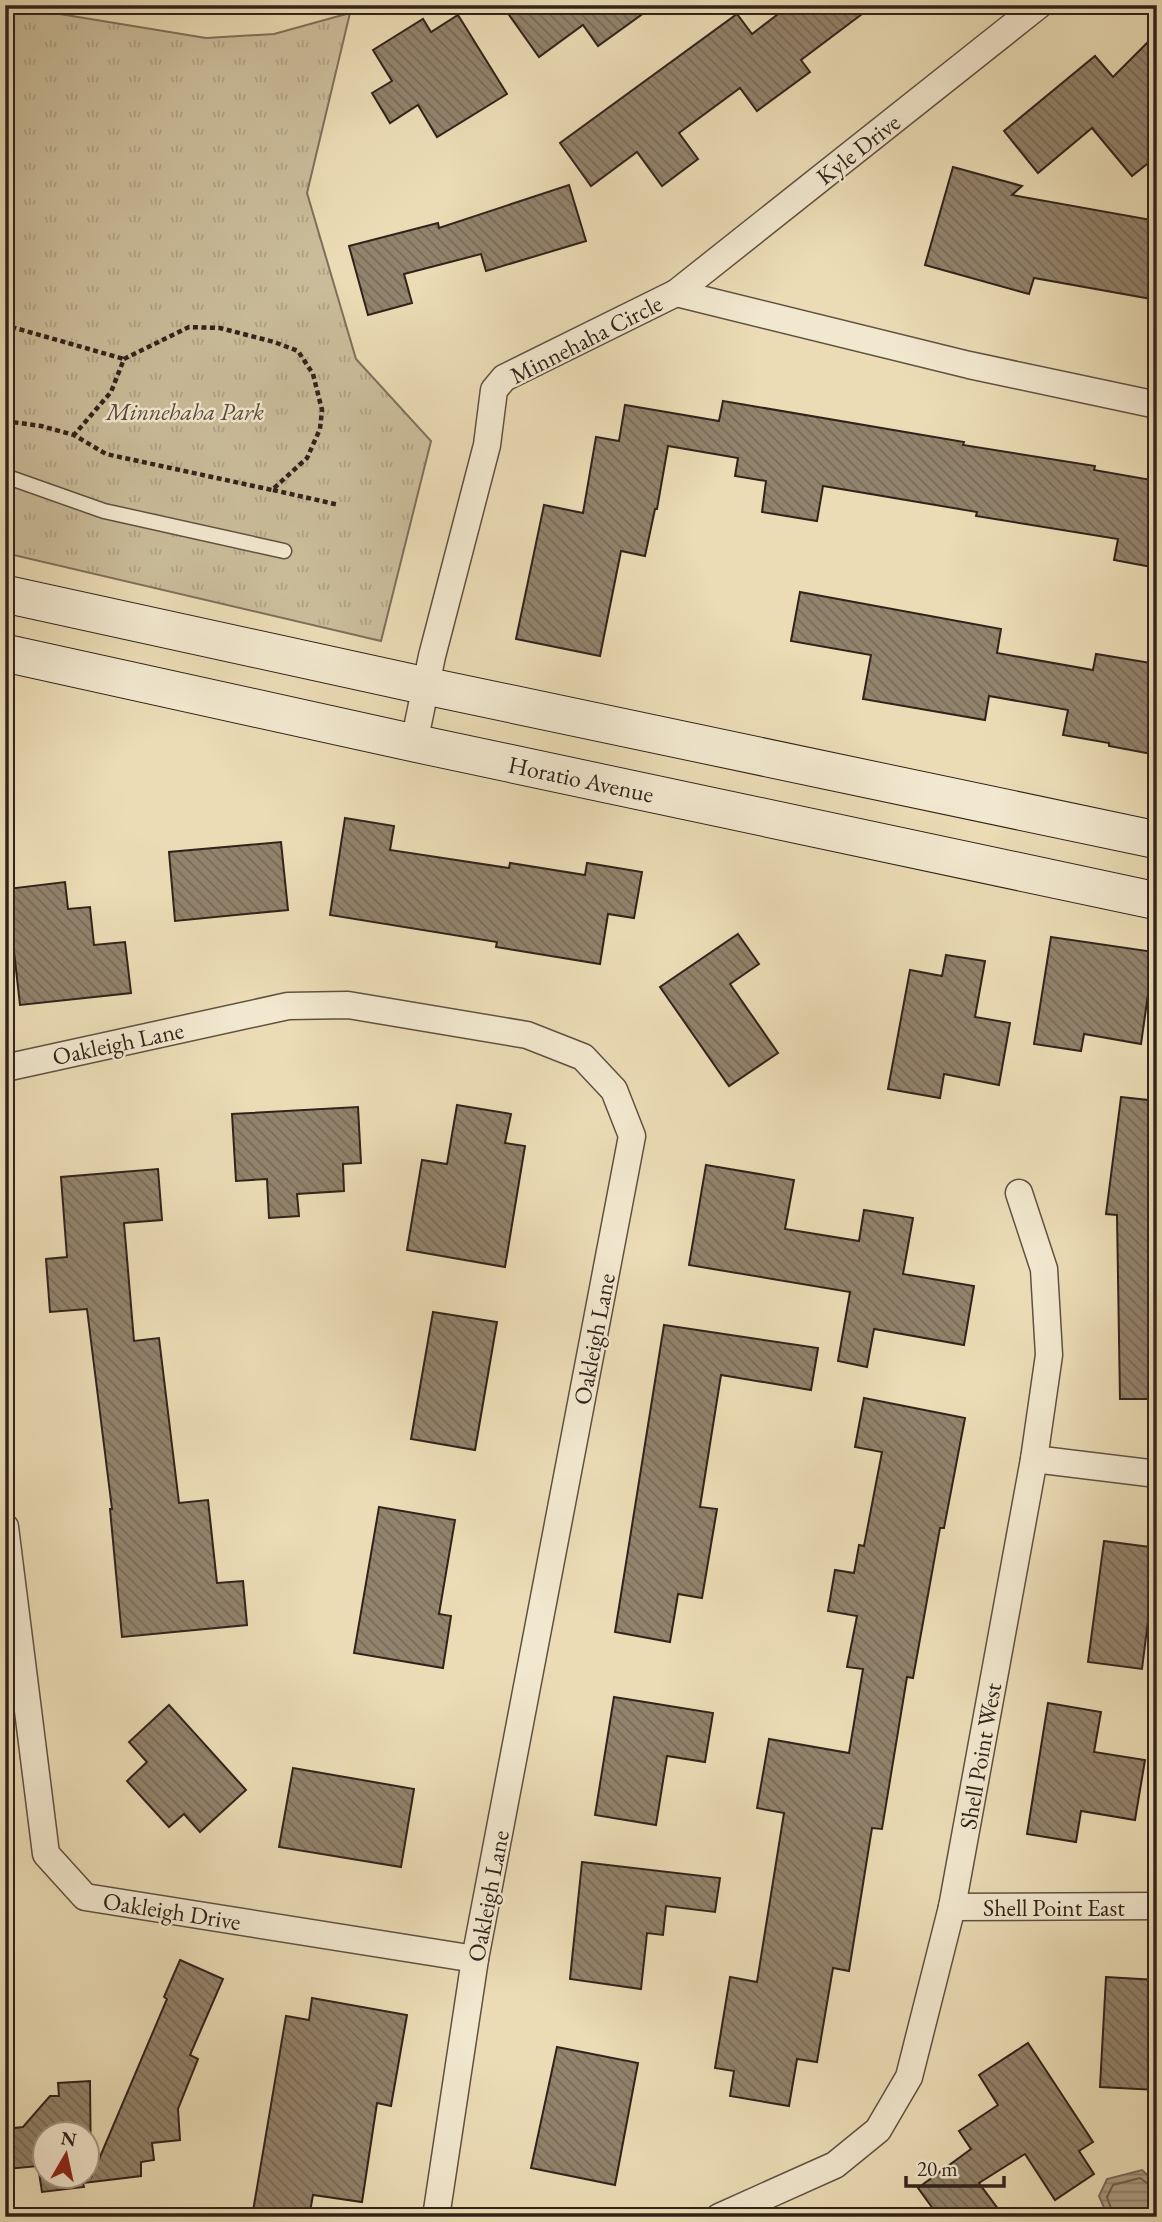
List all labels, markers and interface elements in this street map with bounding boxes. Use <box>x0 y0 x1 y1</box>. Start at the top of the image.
street label: Kyle Drive <box>810 107 906 191</box>
street label: Minnehaha Circle <box>505 287 667 391</box>
park label: Minnehaha Park <box>104 396 264 427</box>
street label: Horatio Avenue <box>505 748 657 810</box>
street label: Oakleigh Lane <box>50 1014 186 1072</box>
street label: Oakleigh Lane <box>566 1271 622 1407</box>
street label: Shell Point West <box>952 1680 1008 1832</box>
street label: Oakleigh Lane <box>460 1828 516 1964</box>
street label: Oakleigh Drive <box>101 1885 243 1937</box>
street label: Shell Point East <box>983 1892 1125 1923</box>
north arrow <box>32 2120 102 2190</box>
text: N <box>59 2125 79 2152</box>
scale bar <box>906 2145 1004 2189</box>
text: 20 m <box>917 2155 958 2182</box>

